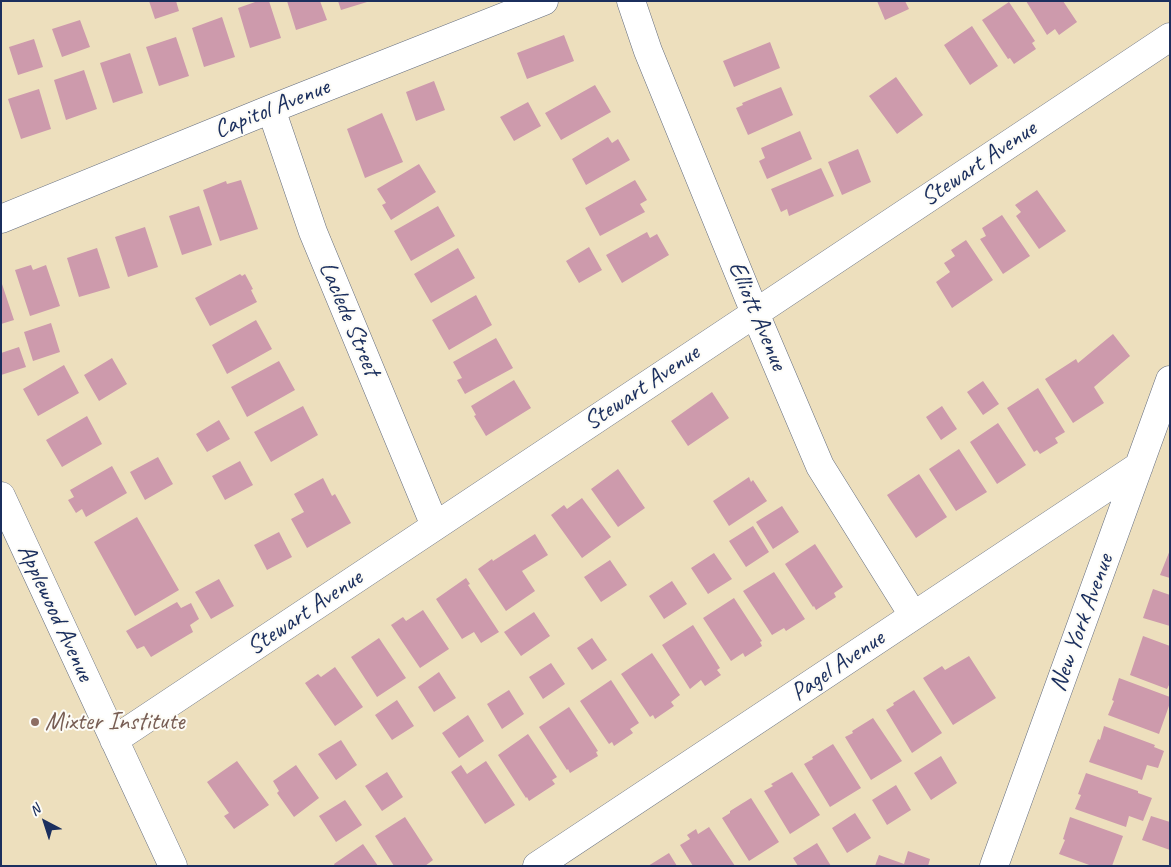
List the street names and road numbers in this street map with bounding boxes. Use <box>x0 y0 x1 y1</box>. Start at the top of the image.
street label: Capitol Avenue <box>210 72 334 146</box>
street label: Stewart Avenue <box>916 114 1042 214</box>
street label: Laclede Street <box>312 257 386 381</box>
street label: Elliott Avenue <box>721 257 793 375</box>
street label: Stewart Avenue <box>579 338 705 438</box>
street label: Applewood Avenue <box>10 540 100 686</box>
street label: New York Avenue <box>1043 550 1121 696</box>
street label: Stewart Avenue <box>242 563 368 663</box>
street label: Pagel Avenue <box>786 624 890 708</box>

